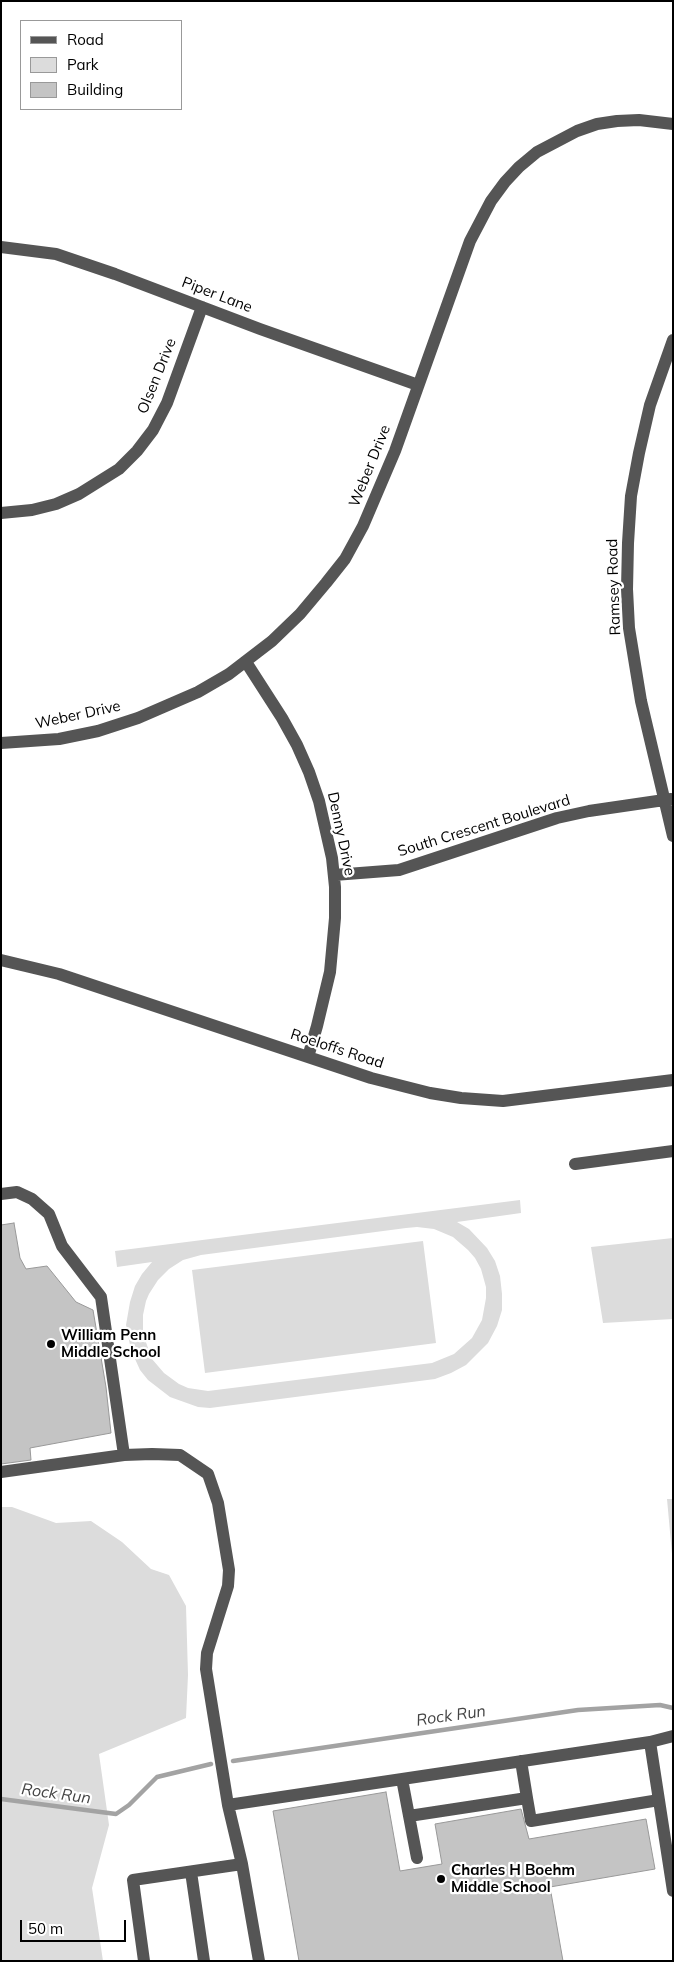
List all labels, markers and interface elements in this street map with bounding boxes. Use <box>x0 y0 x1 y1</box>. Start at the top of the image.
legend <box>20 20 182 110</box>
text: Road <box>67 30 104 49</box>
text: Park <box>67 55 99 74</box>
text: Building <box>67 80 123 99</box>
street label: Piper Lane <box>179 273 255 317</box>
street label: Olsen Drive <box>134 336 180 416</box>
street label: Weber Drive <box>345 422 395 510</box>
street label: Ramsey Road <box>603 538 625 636</box>
street label: Weber Drive <box>34 697 122 733</box>
street label: Denny Drive <box>323 791 359 877</box>
street label: South Crescent Boulevard <box>396 791 572 861</box>
street label: Roeloffs Road <box>288 1025 386 1073</box>
place label: William Penn Middle School <box>61 1326 161 1361</box>
marker: William Penn Middle School <box>45 1338 57 1350</box>
water label: Rock Run <box>415 1702 487 1730</box>
water label: Rock Run <box>20 1780 92 1808</box>
place label: Charles H Boehm Middle School <box>451 1861 575 1896</box>
marker: Charles H Boehm Middle School <box>435 1873 447 1885</box>
scale bar <box>22 1910 129 1942</box>
text: 50 m <box>28 1919 63 1938</box>

